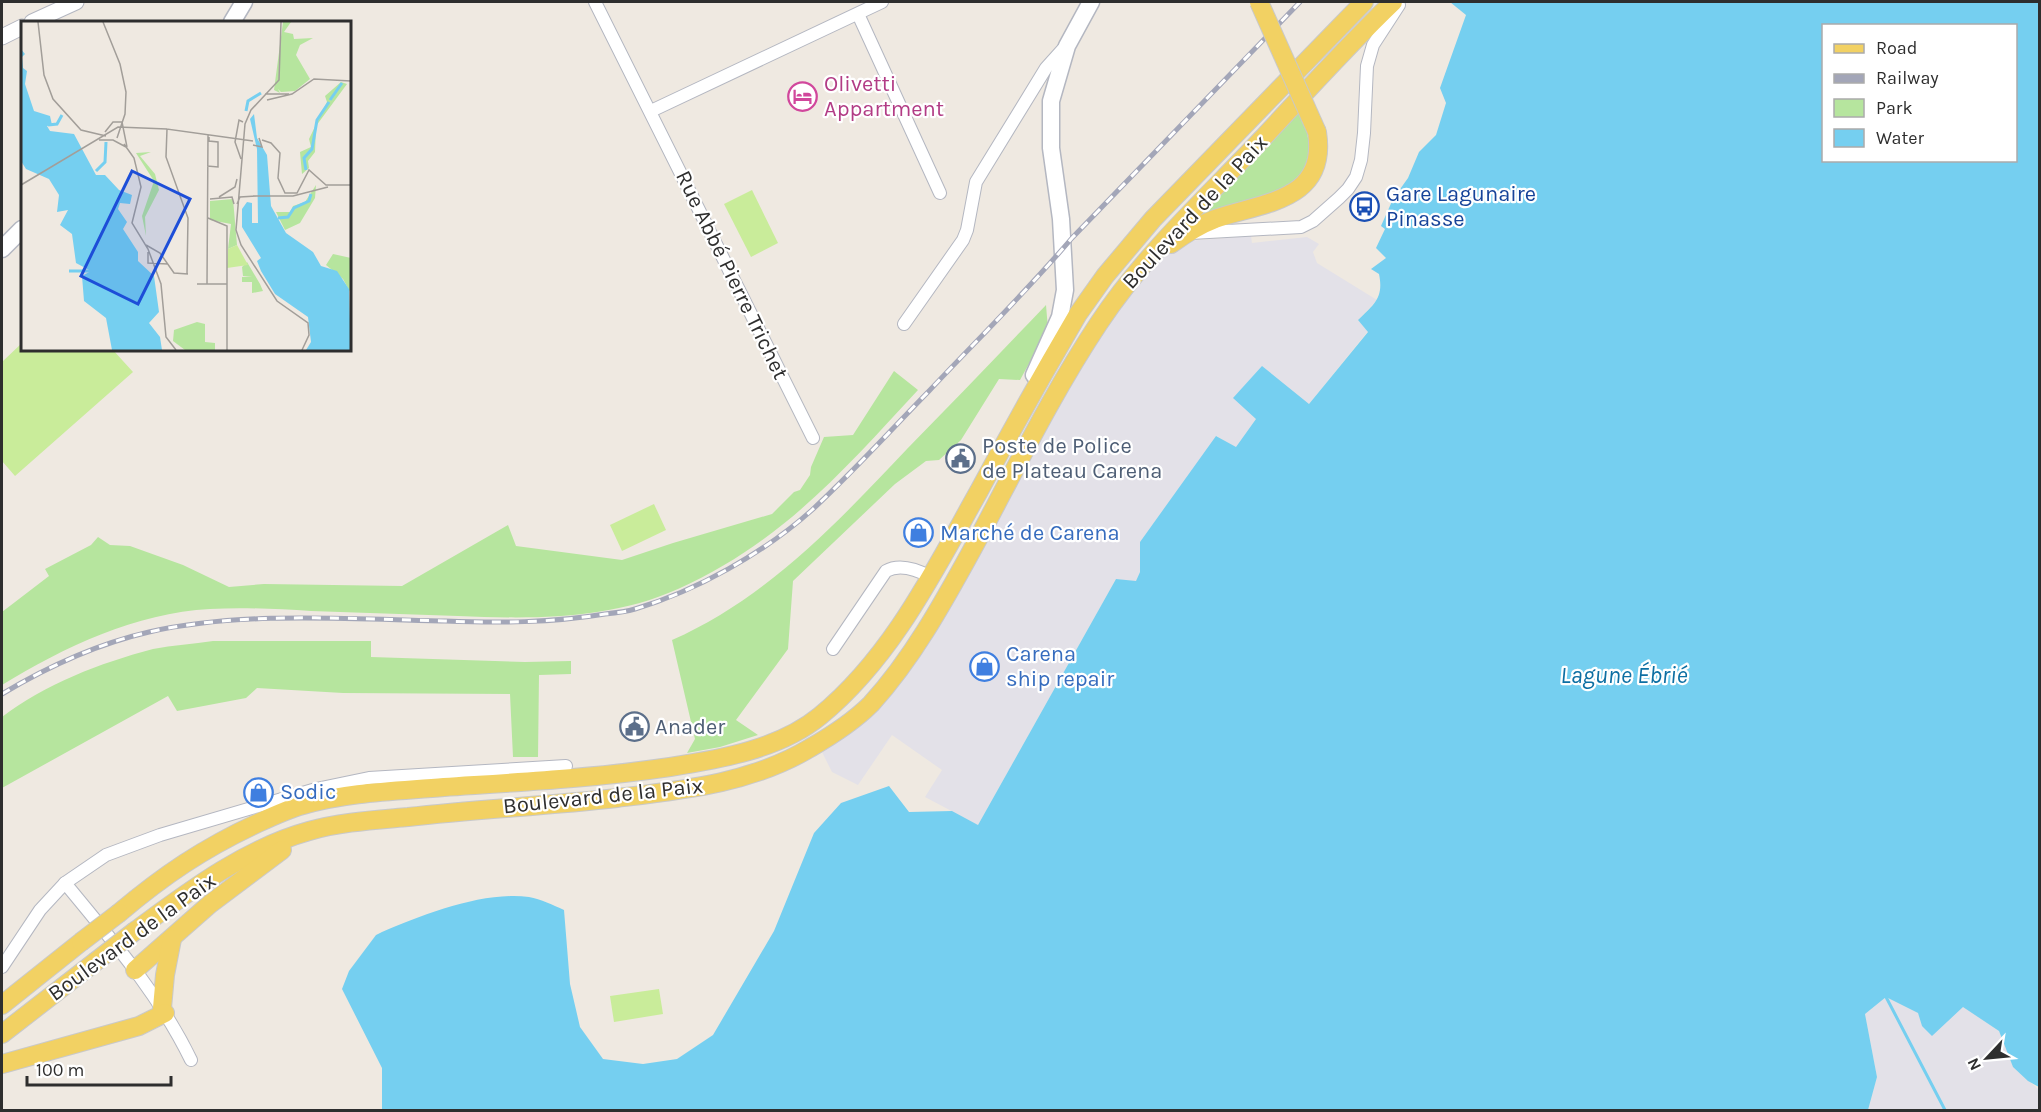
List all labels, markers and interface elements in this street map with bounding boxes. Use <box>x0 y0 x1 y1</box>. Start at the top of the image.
inset map <box>21 21 351 351</box>
legend <box>1822 24 2017 162</box>
text: Road <box>1876 37 1917 59</box>
text: Railway <box>1876 67 1939 89</box>
place label: Olivetti Appartment <box>824 71 944 122</box>
hotel icon: Olivetti Appartment <box>787 81 819 113</box>
text: Park <box>1876 97 1913 119</box>
text: Water <box>1876 127 1924 149</box>
street label: Boulevard de la Paix <box>1117 130 1273 294</box>
street label: Rue Abbé Pierre Trichet <box>670 166 794 384</box>
place label: Gare Lagunaire Pinasse <box>1386 181 1536 232</box>
bus stop icon: Gare Lagunaire Pinasse <box>1349 191 1381 223</box>
place label: Poste de Police de Plateau Carena <box>982 433 1162 484</box>
public building icon: Poste de Police de Plateau Carena <box>945 443 977 475</box>
shop icon: Marché de Carena <box>903 517 935 549</box>
place label: Marché de Carena <box>940 520 1120 546</box>
place label: Carena ship repair <box>1006 641 1114 692</box>
shop icon: Carena ship repair <box>969 651 1001 683</box>
water label: Lagune Ébrié <box>1560 661 1688 689</box>
public building icon: Anader <box>618 711 650 743</box>
place label: Anader <box>655 714 725 740</box>
street label: Boulevard de la Paix <box>502 773 704 819</box>
shop icon: Sodic <box>243 776 275 808</box>
place label: Sodic <box>280 779 336 805</box>
street label: Boulevard de la Paix <box>43 867 221 1007</box>
north arrow <box>1957 1028 2017 1088</box>
scale bar <box>27 1049 171 1087</box>
text: N <box>1963 1055 1985 1074</box>
text: 100 m <box>36 1059 84 1081</box>

